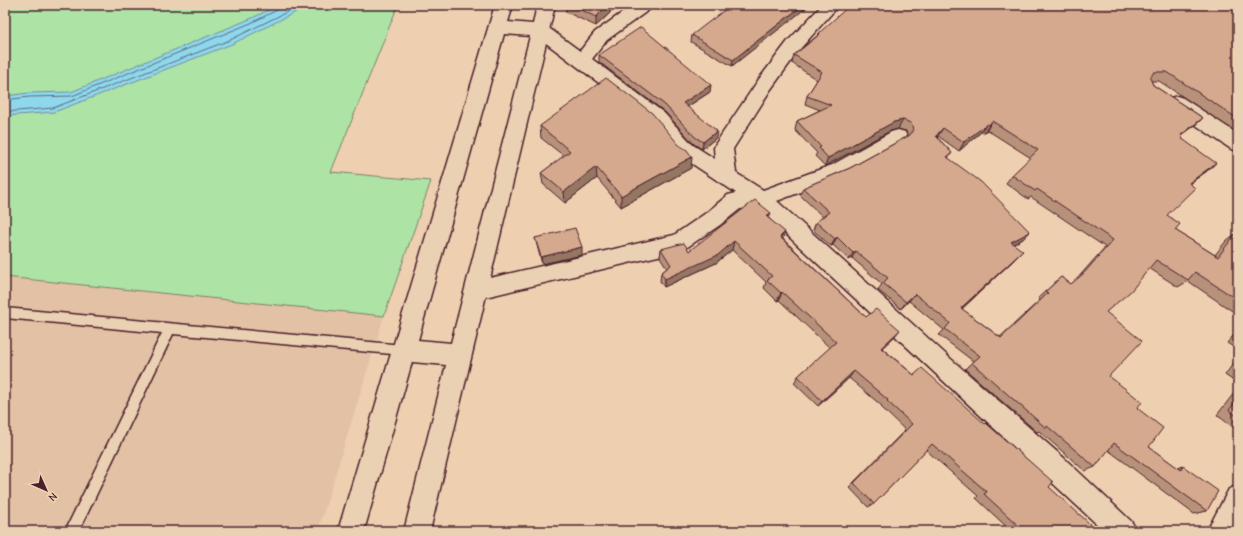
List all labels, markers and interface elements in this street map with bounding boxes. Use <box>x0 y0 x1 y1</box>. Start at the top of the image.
north arrow <box>26 470 66 510</box>
text: N <box>46 490 60 504</box>

